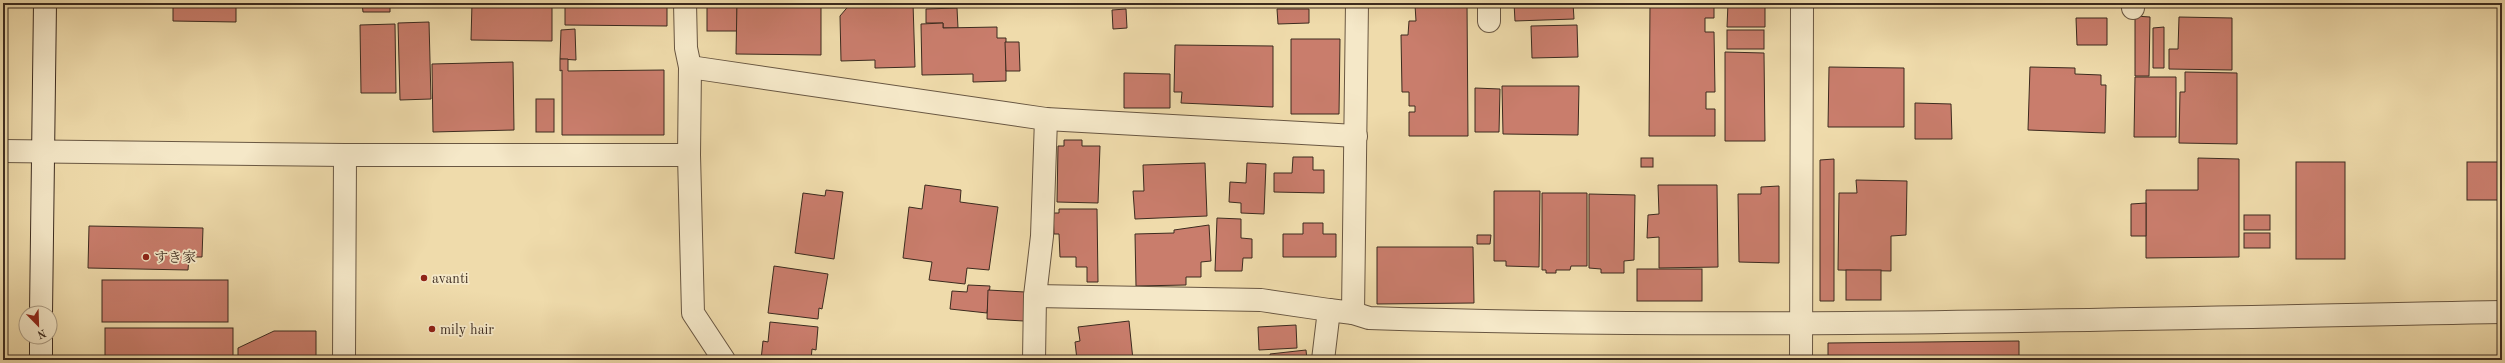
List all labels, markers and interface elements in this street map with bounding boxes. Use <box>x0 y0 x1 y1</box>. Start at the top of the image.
place label: すき家 <box>154 250 196 265</box>
marker: すき家 <box>141 252 151 262</box>
place label: avanti <box>432 272 469 286</box>
marker: avanti <box>419 273 429 283</box>
north arrow <box>18 305 58 345</box>
place label: mily hair <box>440 323 494 337</box>
marker: mily hair <box>427 324 437 334</box>
text: N <box>35 326 47 340</box>

